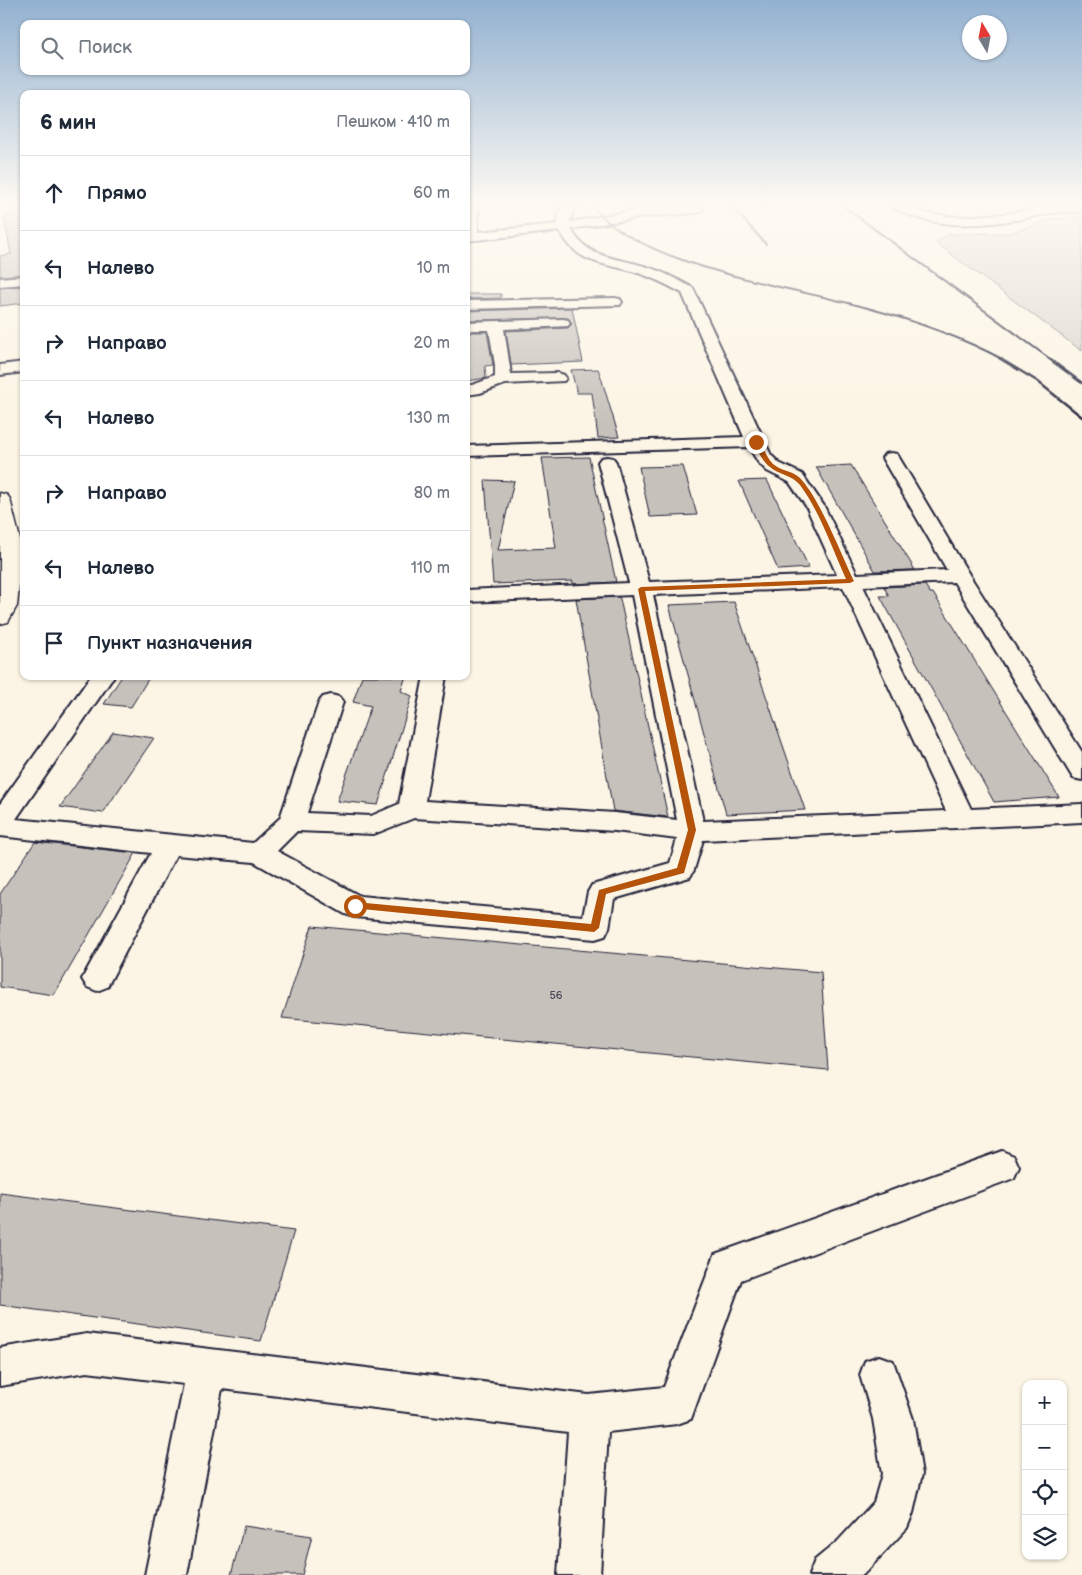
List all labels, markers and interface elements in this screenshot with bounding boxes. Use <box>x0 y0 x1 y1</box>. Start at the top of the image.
north arrow <box>962 15 1007 60</box>
search box <box>20 20 470 75</box>
icon: search <box>38 34 66 62</box>
text: Поиск <box>78 36 132 59</box>
text: 6 мин <box>40 110 96 135</box>
text: Пешком · 410 m <box>336 113 450 132</box>
icon: ahead <box>40 179 68 207</box>
text: Прямо <box>87 182 147 205</box>
text: 60 m <box>413 184 450 203</box>
icon: left <box>40 254 68 282</box>
text: Налево <box>87 257 154 280</box>
text: 10 m <box>417 259 450 278</box>
icon: right <box>40 329 68 357</box>
text: Направо <box>87 332 167 355</box>
text: 20 m <box>414 334 450 353</box>
icon: left <box>40 404 68 432</box>
text: Налево <box>87 407 154 430</box>
text: 130 m <box>407 409 450 428</box>
route end <box>745 431 768 454</box>
icon: right <box>40 479 68 507</box>
text: Направо <box>87 482 167 505</box>
text: 80 m <box>414 484 450 503</box>
icon: left <box>40 554 68 582</box>
text: Налево <box>87 557 154 580</box>
text: 110 m <box>411 559 450 578</box>
icon: arrive <box>40 629 68 657</box>
text: Пункт назначения <box>87 632 252 655</box>
route start <box>344 895 367 918</box>
house number: 56 <box>549 989 563 1002</box>
map controls <box>1022 1380 1067 1560</box>
button: + <box>1022 1380 1067 1425</box>
button: − <box>1022 1425 1067 1470</box>
button: locate <box>1022 1470 1067 1515</box>
button: layers <box>1022 1515 1067 1560</box>

